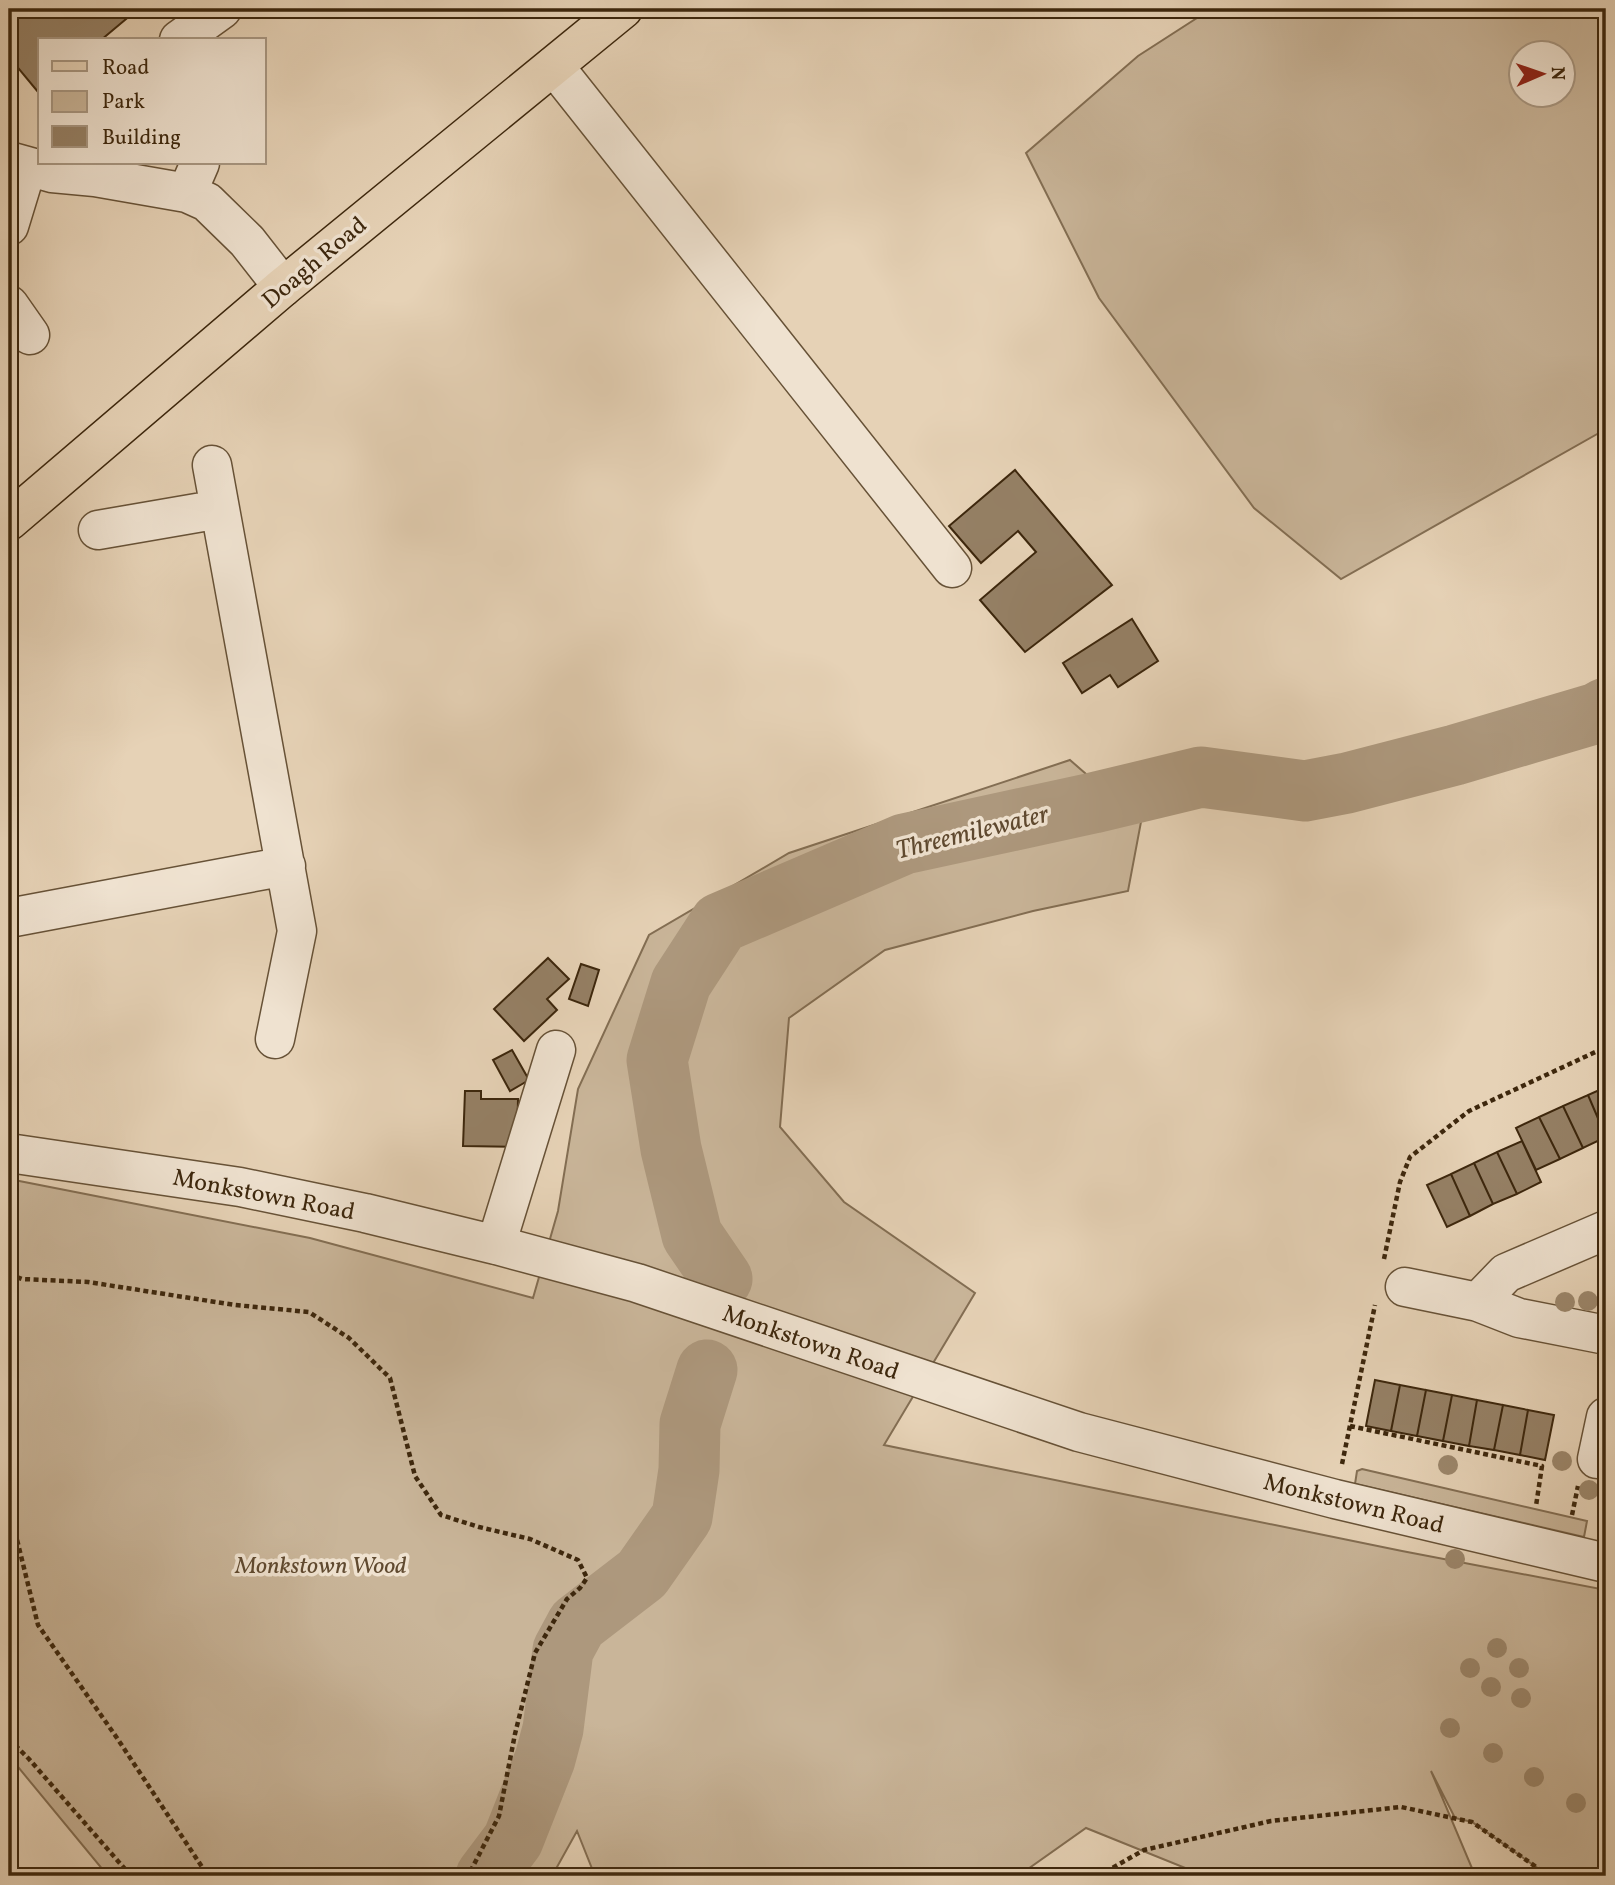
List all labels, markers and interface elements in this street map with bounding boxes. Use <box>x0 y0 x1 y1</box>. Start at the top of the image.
legend <box>38 38 266 164</box>
north arrow <box>1506 38 1576 108</box>
text: Road <box>102 54 149 83</box>
text: N <box>1544 66 1570 81</box>
text: Park <box>102 88 145 117</box>
text: Building <box>102 124 181 153</box>
street label: Doagh Road <box>255 209 375 318</box>
water label: Threemilewater <box>892 796 1053 869</box>
street label: Monkstown Road <box>170 1162 358 1230</box>
street label: Monkstown Road <box>717 1298 903 1390</box>
street label: Monkstown Road <box>1260 1466 1447 1544</box>
park label: Monkstown Wood <box>234 1550 407 1584</box>

